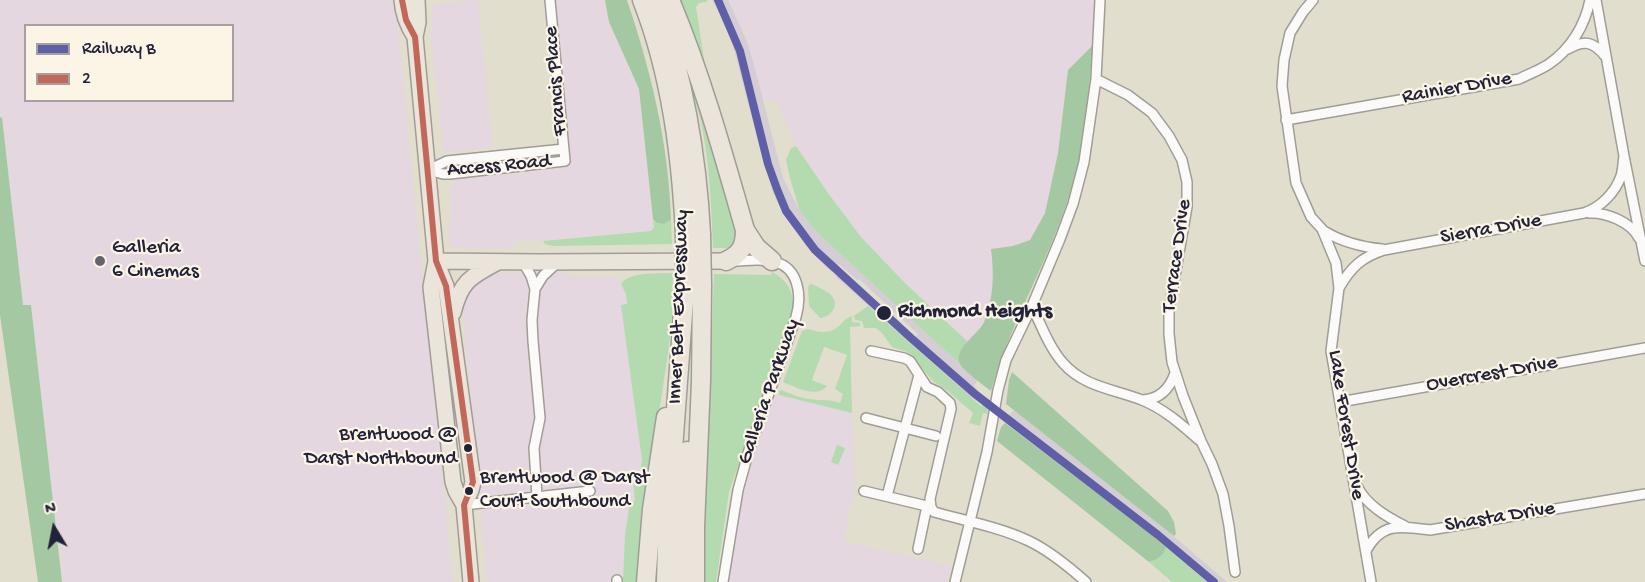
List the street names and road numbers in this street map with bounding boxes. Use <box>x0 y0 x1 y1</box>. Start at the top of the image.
street label: Francis Place <box>540 25 574 137</box>
street label: Rainier Drive <box>1400 67 1514 111</box>
street label: Access Road <box>446 150 552 184</box>
street label: Terrace Drive <box>1158 198 1198 314</box>
street label: Inner Belt Expressway <box>664 209 696 405</box>
street label: Sierra Drive <box>1438 209 1544 251</box>
street label: Galleria Parkway <box>733 316 807 468</box>
street label: Lake Forest Drive <box>1321 348 1369 502</box>
street label: Overcrest Drive <box>1425 351 1559 399</box>
street label: Shasta Drive <box>1443 497 1557 539</box>

